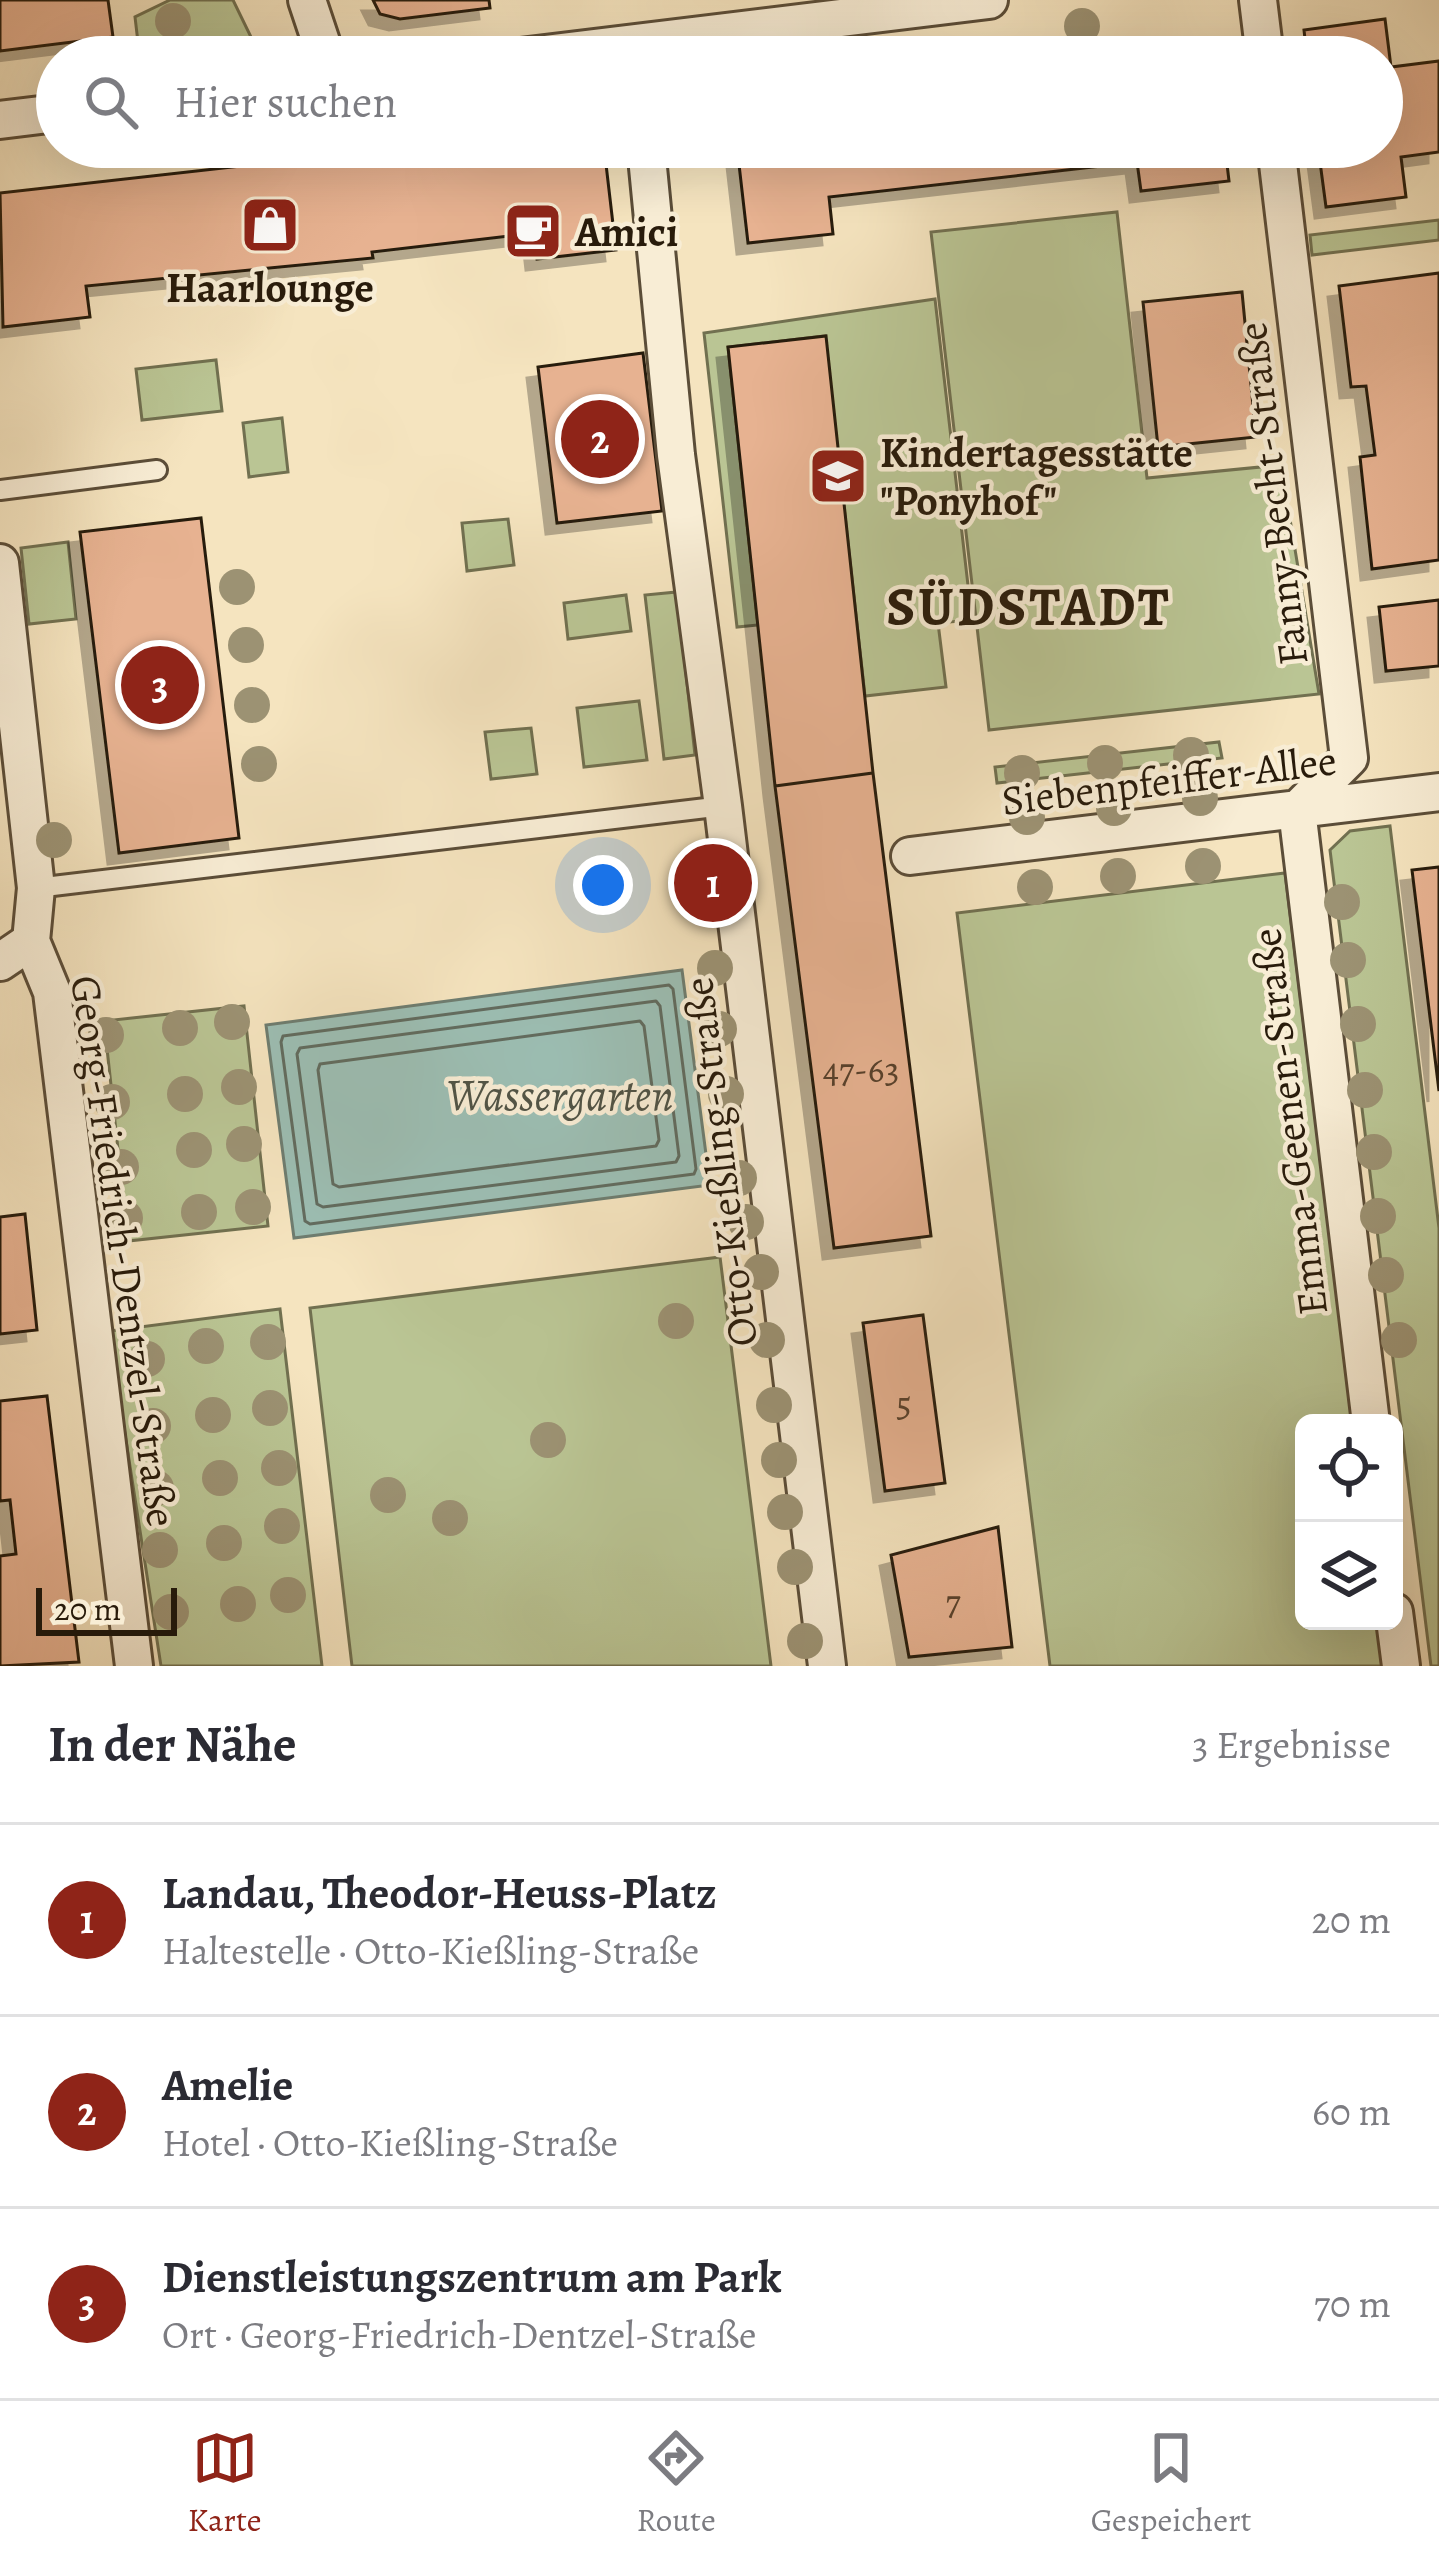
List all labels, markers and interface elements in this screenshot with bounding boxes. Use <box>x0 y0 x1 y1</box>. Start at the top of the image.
search box <box>36 36 1403 168</box>
icon: search <box>78 69 144 135</box>
text: Hier suchen <box>174 71 397 133</box>
shop icon: Haarlounge <box>239 194 301 256</box>
cafe icon: Amici <box>502 200 564 262</box>
place label: Amici <box>574 203 678 260</box>
place label: Haarlounge <box>166 259 374 316</box>
street label: Fanny-Becht-Straße <box>1223 319 1321 669</box>
pin: 2 <box>561 394 639 484</box>
place label: Kindertagesstätte "Ponyhof" <box>880 424 1193 529</box>
school or university icon: Kindertagesstätte "Ponyhof" <box>807 445 869 507</box>
district label: SÜDSTADT <box>886 570 1172 644</box>
pin: 3 <box>121 640 199 730</box>
street label: Siebenpfeiffer-Allee <box>998 731 1340 829</box>
pin: 1 <box>674 838 752 928</box>
your location <box>573 855 633 915</box>
street label: Emma-Geenen-Straße <box>1237 925 1341 1319</box>
street label: Georg-Friedrich-Dentzel-Straße <box>57 972 191 1530</box>
street label: Otto-Kießling-Straße <box>669 974 771 1350</box>
house number: 47-63 <box>823 1045 899 1094</box>
water label: Wassergarten <box>447 1064 673 1126</box>
house number: 5 <box>896 1379 912 1428</box>
map controls <box>1295 1414 1403 1630</box>
button: locate <box>1295 1414 1403 1522</box>
button: layers <box>1295 1522 1403 1630</box>
house number: 7 <box>945 1577 961 1626</box>
scale bar <box>36 1582 177 1635</box>
text: 20 m <box>54 1586 121 1631</box>
text: In der Nähe <box>48 1709 297 1779</box>
text: 3 Ergebnisse <box>1192 1718 1391 1771</box>
text: Landau, Theodor-Heuss-Platz <box>162 1862 717 1924</box>
text: 1 <box>80 1893 94 1946</box>
text: 20 m <box>1312 1893 1391 1946</box>
text: Haltestelle · Otto-Kießling-Straße <box>162 1924 699 1977</box>
text: Amelie <box>162 2054 293 2116</box>
text: 2 <box>78 2085 96 2138</box>
text: 60 m <box>1312 2085 1391 2138</box>
text: Hotel · Otto-Kießling-Straße <box>162 2116 618 2169</box>
text: Dienstleistungszentrum am Park <box>162 2246 781 2308</box>
text: 3 <box>79 2277 95 2330</box>
text: 70 m <box>1314 2277 1391 2330</box>
text: Ort · Georg-Friedrich-Dentzel-Straße <box>162 2308 756 2361</box>
tab: Karte <box>187 2425 262 2542</box>
tab: Route <box>637 2425 716 2542</box>
tab: Gespeichert <box>1091 2425 1252 2542</box>

